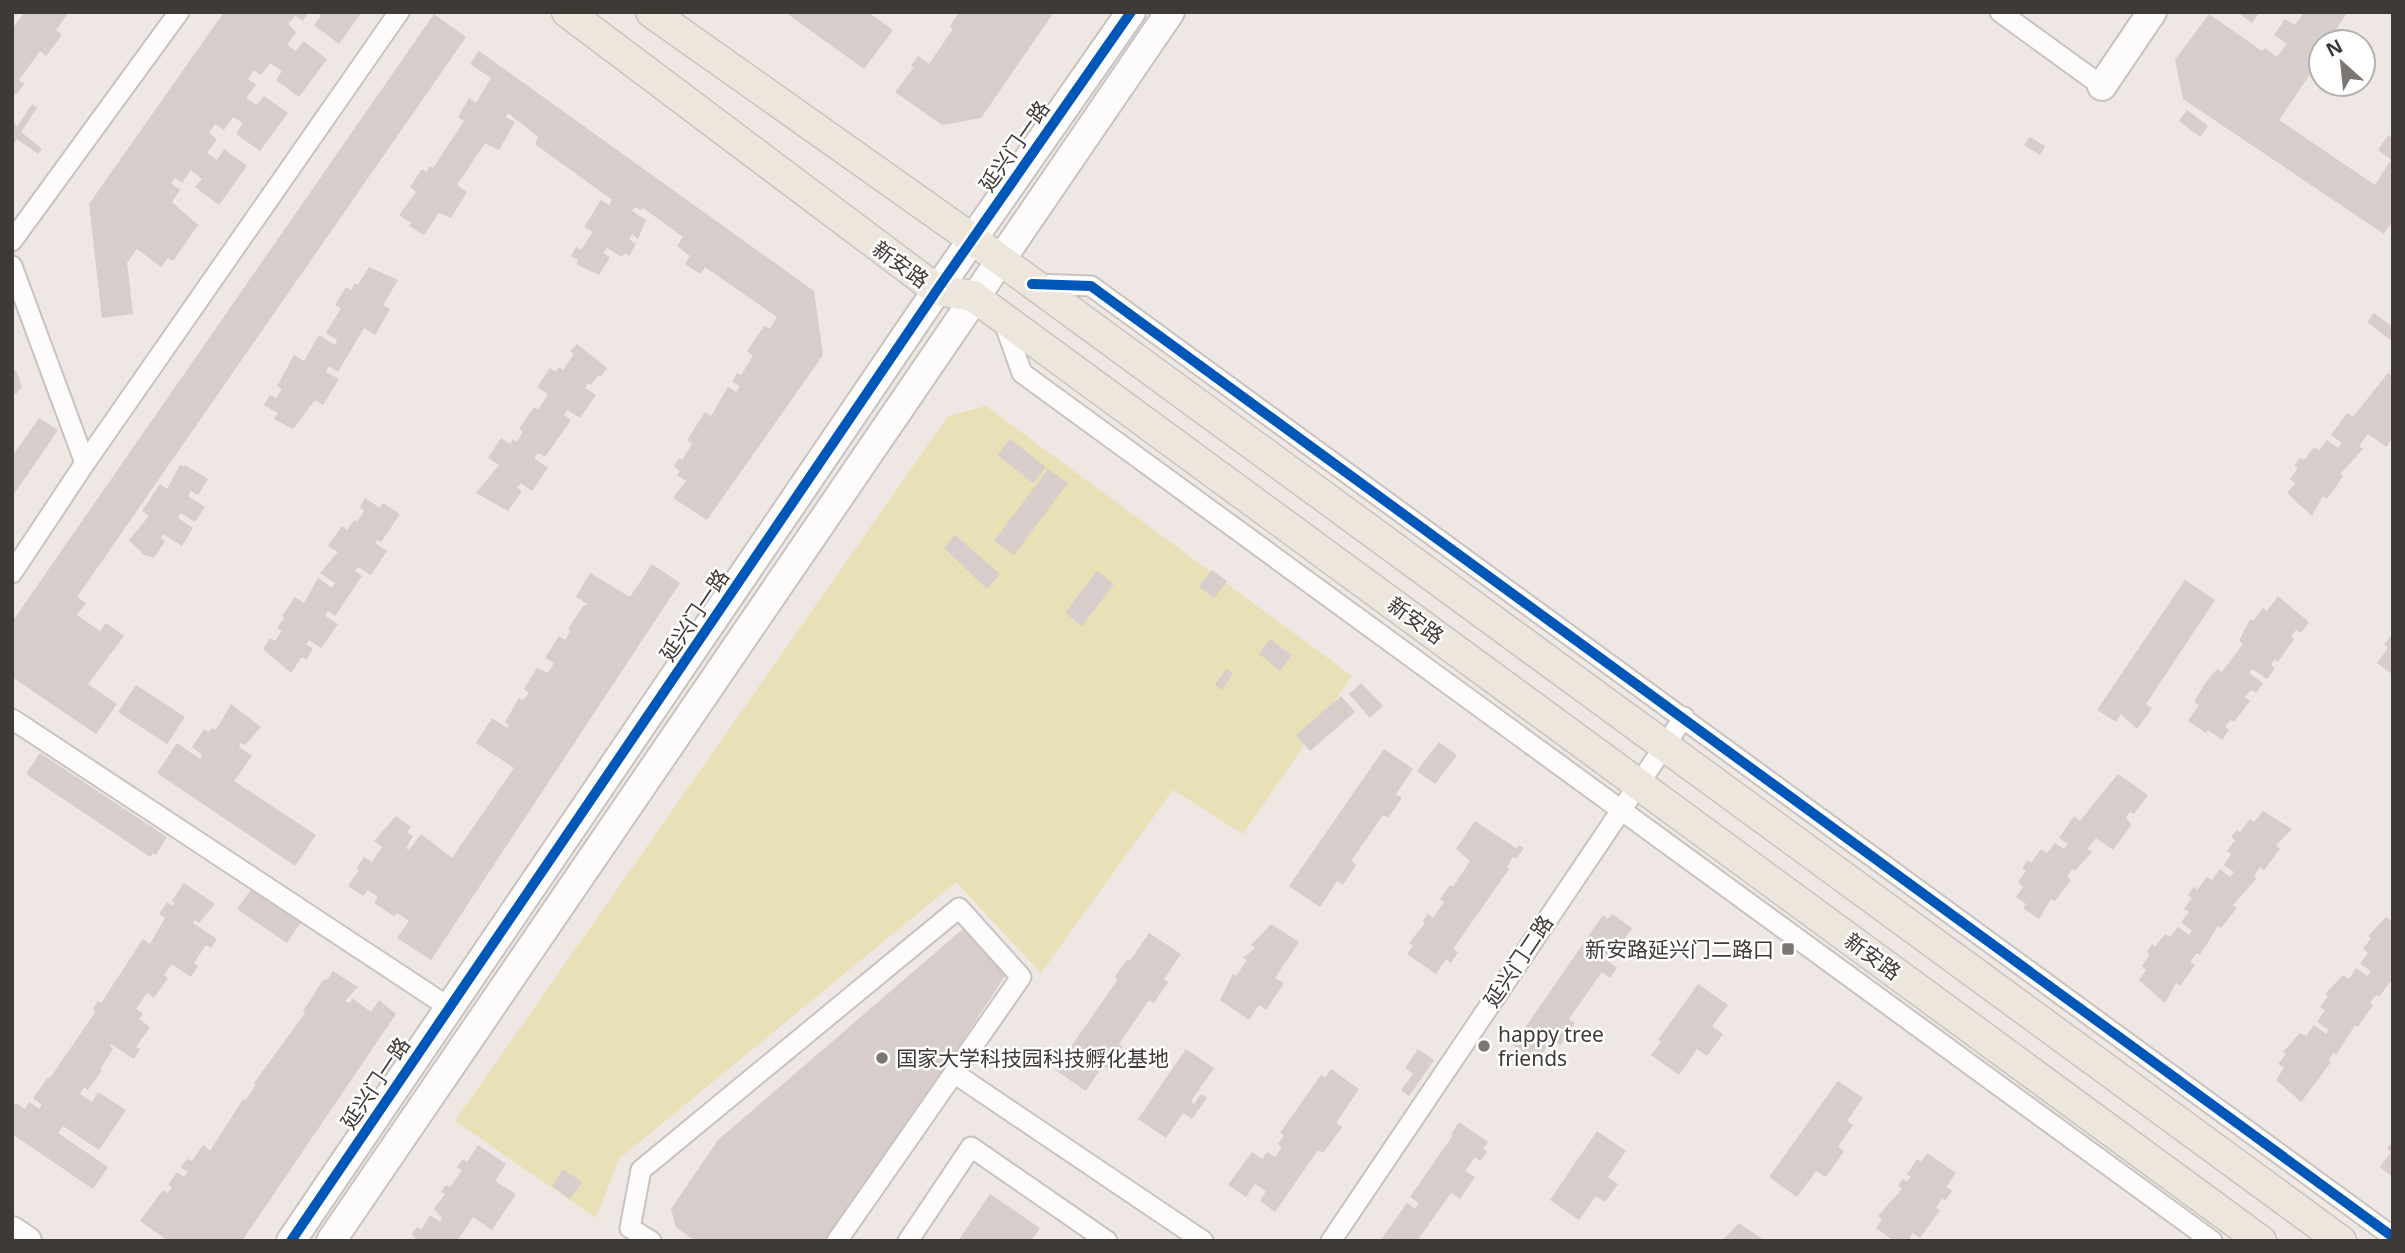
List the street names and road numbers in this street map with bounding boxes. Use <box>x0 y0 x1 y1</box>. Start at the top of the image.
street label: 延兴门一路 <box>972 95 1056 197</box>
street label: 新安路 <box>867 234 935 294</box>
street label: 延兴门一路 <box>653 564 735 666</box>
street label: 新安路 <box>1382 590 1450 650</box>
street label: 延兴门二路 <box>1477 910 1559 1012</box>
street label: 新安路 <box>1839 926 1907 986</box>
street label: 延兴门一路 <box>334 1032 416 1134</box>

